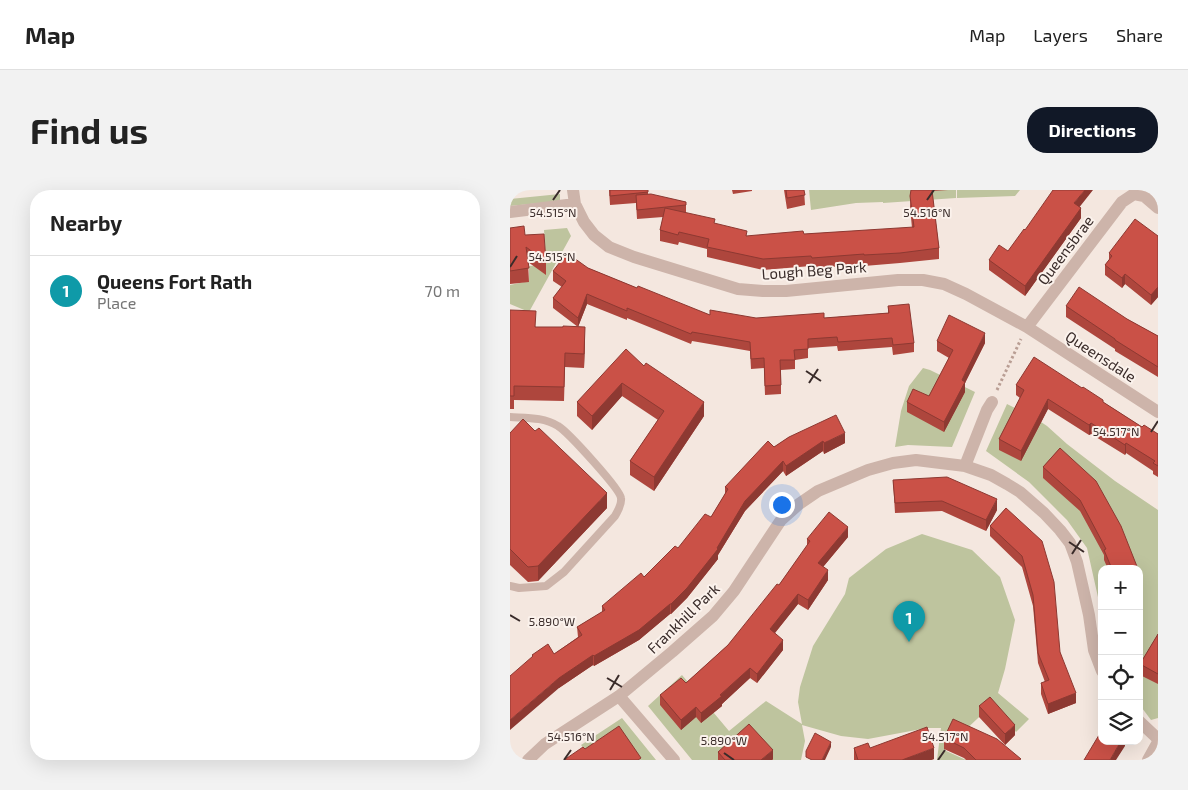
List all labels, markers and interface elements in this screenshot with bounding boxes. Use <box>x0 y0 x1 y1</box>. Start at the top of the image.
text: Map <box>25 20 75 49</box>
text: Map <box>969 24 1005 46</box>
text: Layers <box>1033 24 1088 46</box>
text: Share <box>1116 24 1163 46</box>
button: Directions <box>1027 107 1158 153</box>
text: Find us <box>30 109 148 151</box>
text: 54.515°N <box>529 205 577 219</box>
text: 54.516°N <box>903 205 951 219</box>
text: Nearby <box>50 210 122 235</box>
street label: Queensbrae <box>1033 212 1098 289</box>
text: 54.515°N <box>528 249 576 263</box>
street label: Lough Beg Park <box>761 257 867 283</box>
text: Queens Fort Rath <box>97 270 252 293</box>
text: 1 <box>63 281 69 300</box>
text: 70 m <box>425 281 460 300</box>
text: Place <box>97 293 136 312</box>
street label: Queensdale <box>1062 327 1140 386</box>
text: 54.517°N <box>1093 424 1139 438</box>
your location <box>769 492 795 518</box>
map controls <box>1098 565 1143 745</box>
button: + <box>1098 565 1143 610</box>
street label: Frankhill Park <box>643 579 723 657</box>
pin: 1 <box>893 601 925 642</box>
button: − <box>1098 610 1143 655</box>
text: 5.890°W <box>529 614 575 628</box>
button: locate <box>1098 655 1143 700</box>
button: layers <box>1098 700 1143 745</box>
text: 54.516°N <box>547 729 595 743</box>
text: 54.517°N <box>922 729 968 743</box>
text: 5.890°W <box>701 733 747 747</box>

